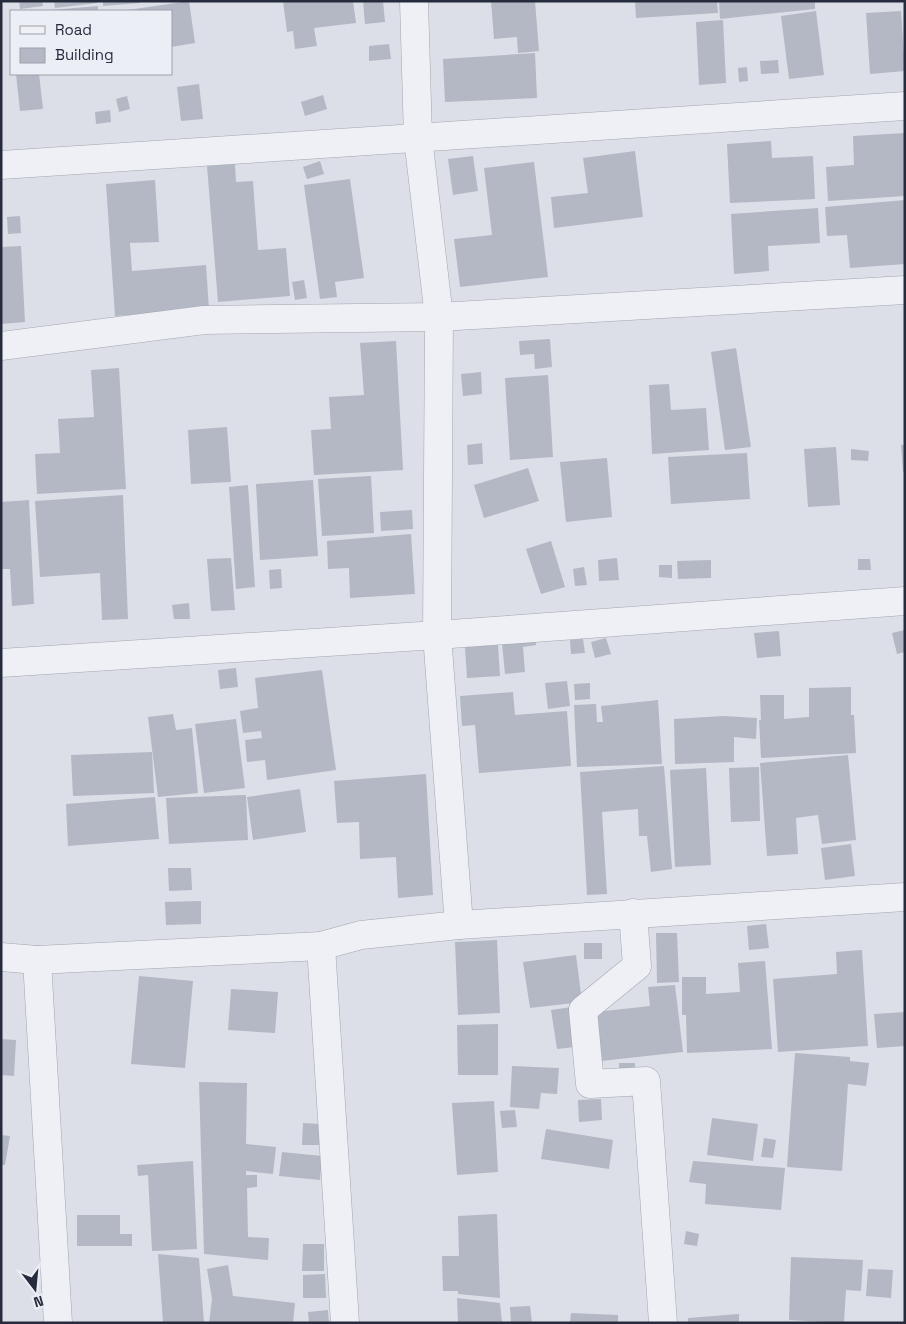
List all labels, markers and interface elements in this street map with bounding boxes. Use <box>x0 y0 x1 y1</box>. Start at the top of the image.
legend <box>10 10 172 75</box>
text: Road <box>55 20 92 39</box>
text: Building <box>55 45 114 64</box>
north arrow <box>10 1264 60 1314</box>
text: N <box>32 1292 46 1311</box>

